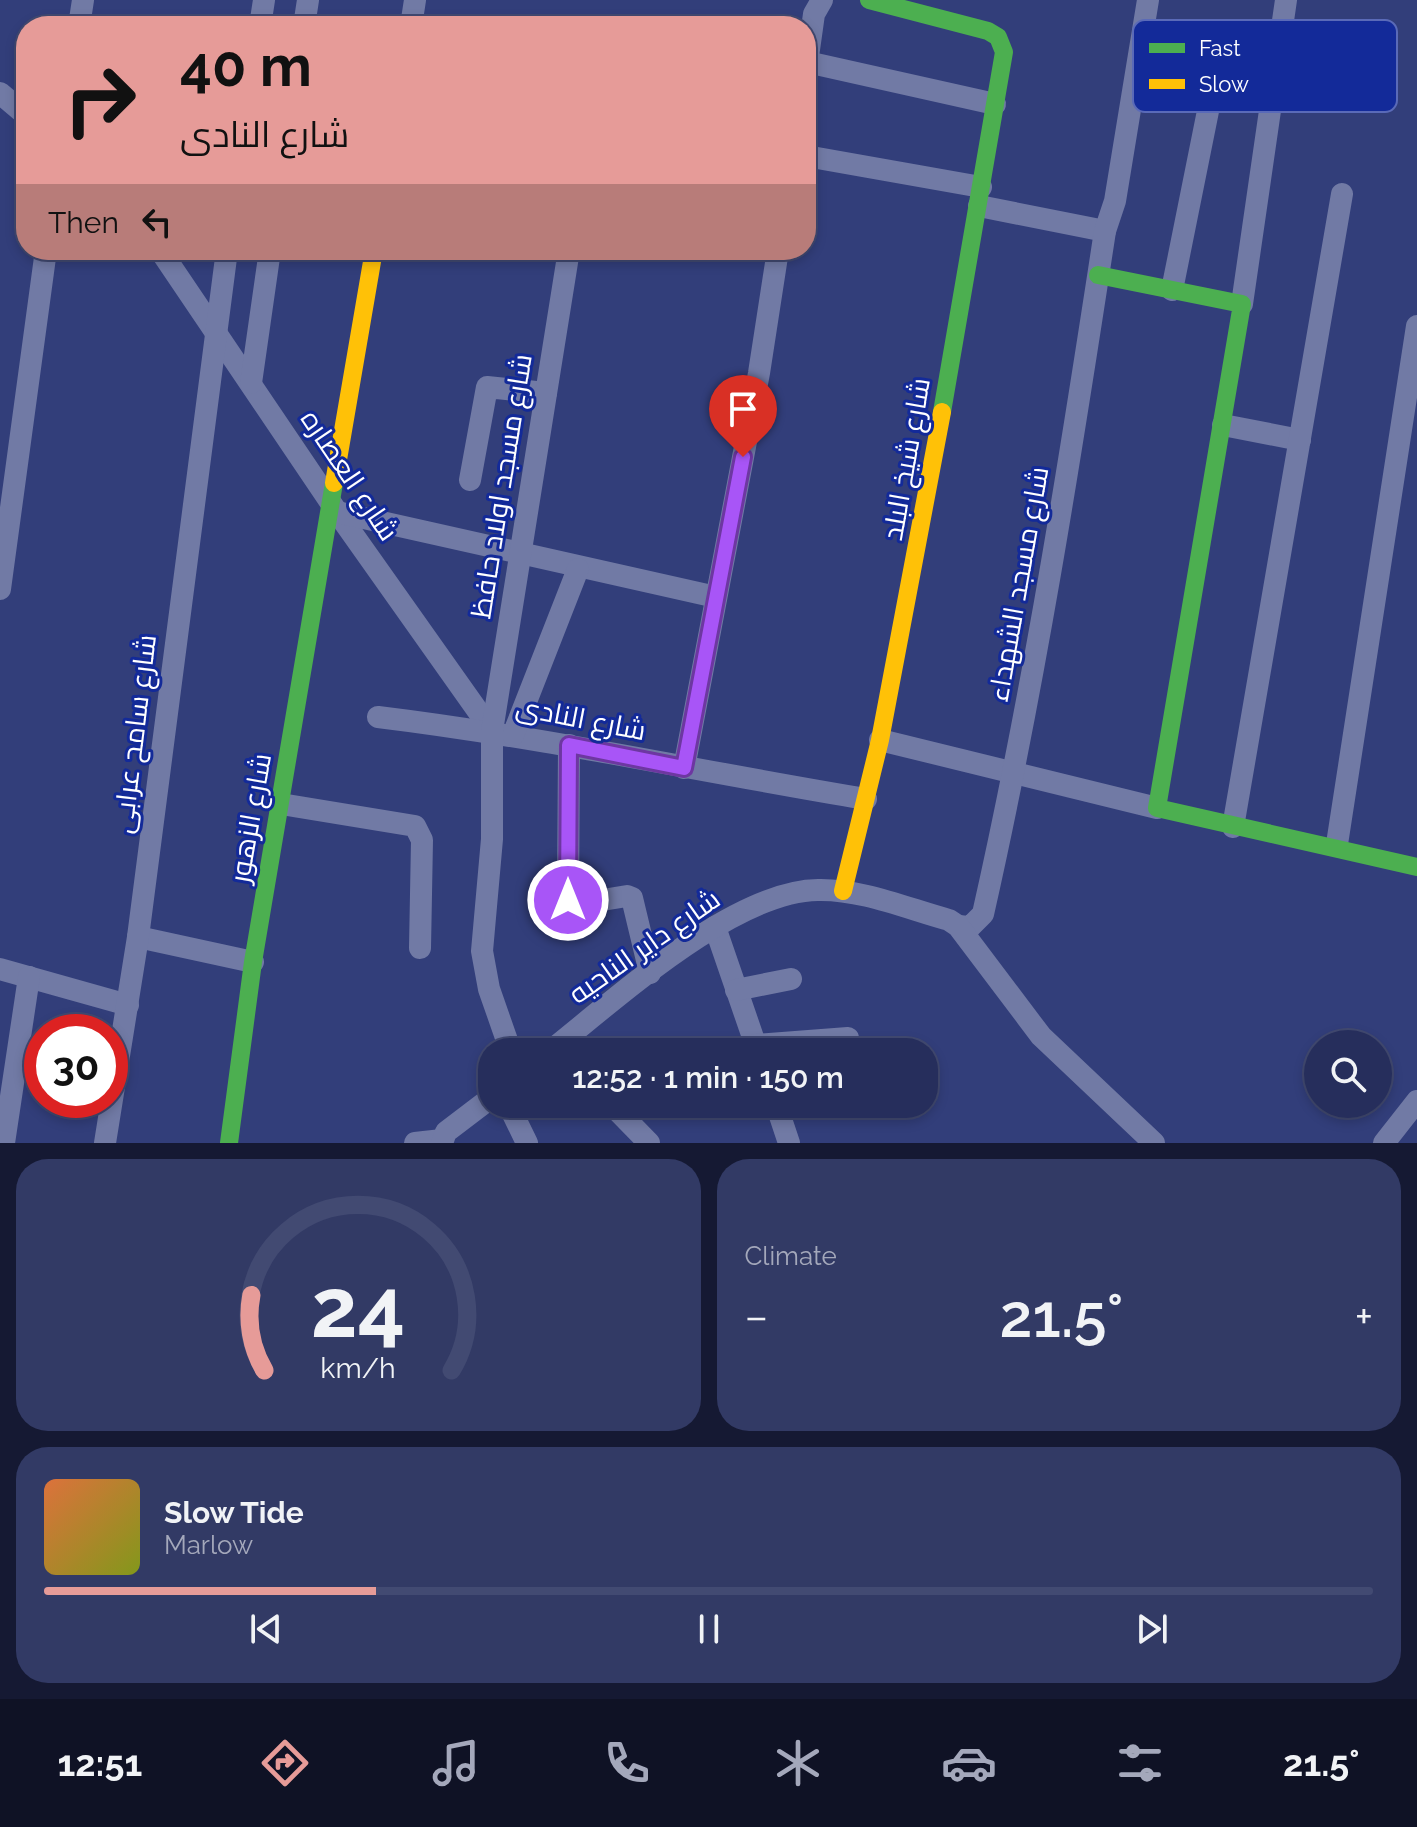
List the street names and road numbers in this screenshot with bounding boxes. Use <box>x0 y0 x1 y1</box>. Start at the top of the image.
street label: شارع مسجد اولاد حافظ <box>464 352 541 621</box>
street label: شارع شيخ البلد <box>876 375 939 543</box>
street label: شارع العصاره <box>292 404 405 548</box>
street label: شارع مسجد الشهداء <box>982 464 1057 704</box>
street label: شارع سامح عرابى <box>106 633 165 836</box>
street label: شارع النادى <box>513 690 649 749</box>
street label: شارع الزهور <box>223 751 280 888</box>
street label: شارع داير الناحيه <box>562 882 727 1012</box>

